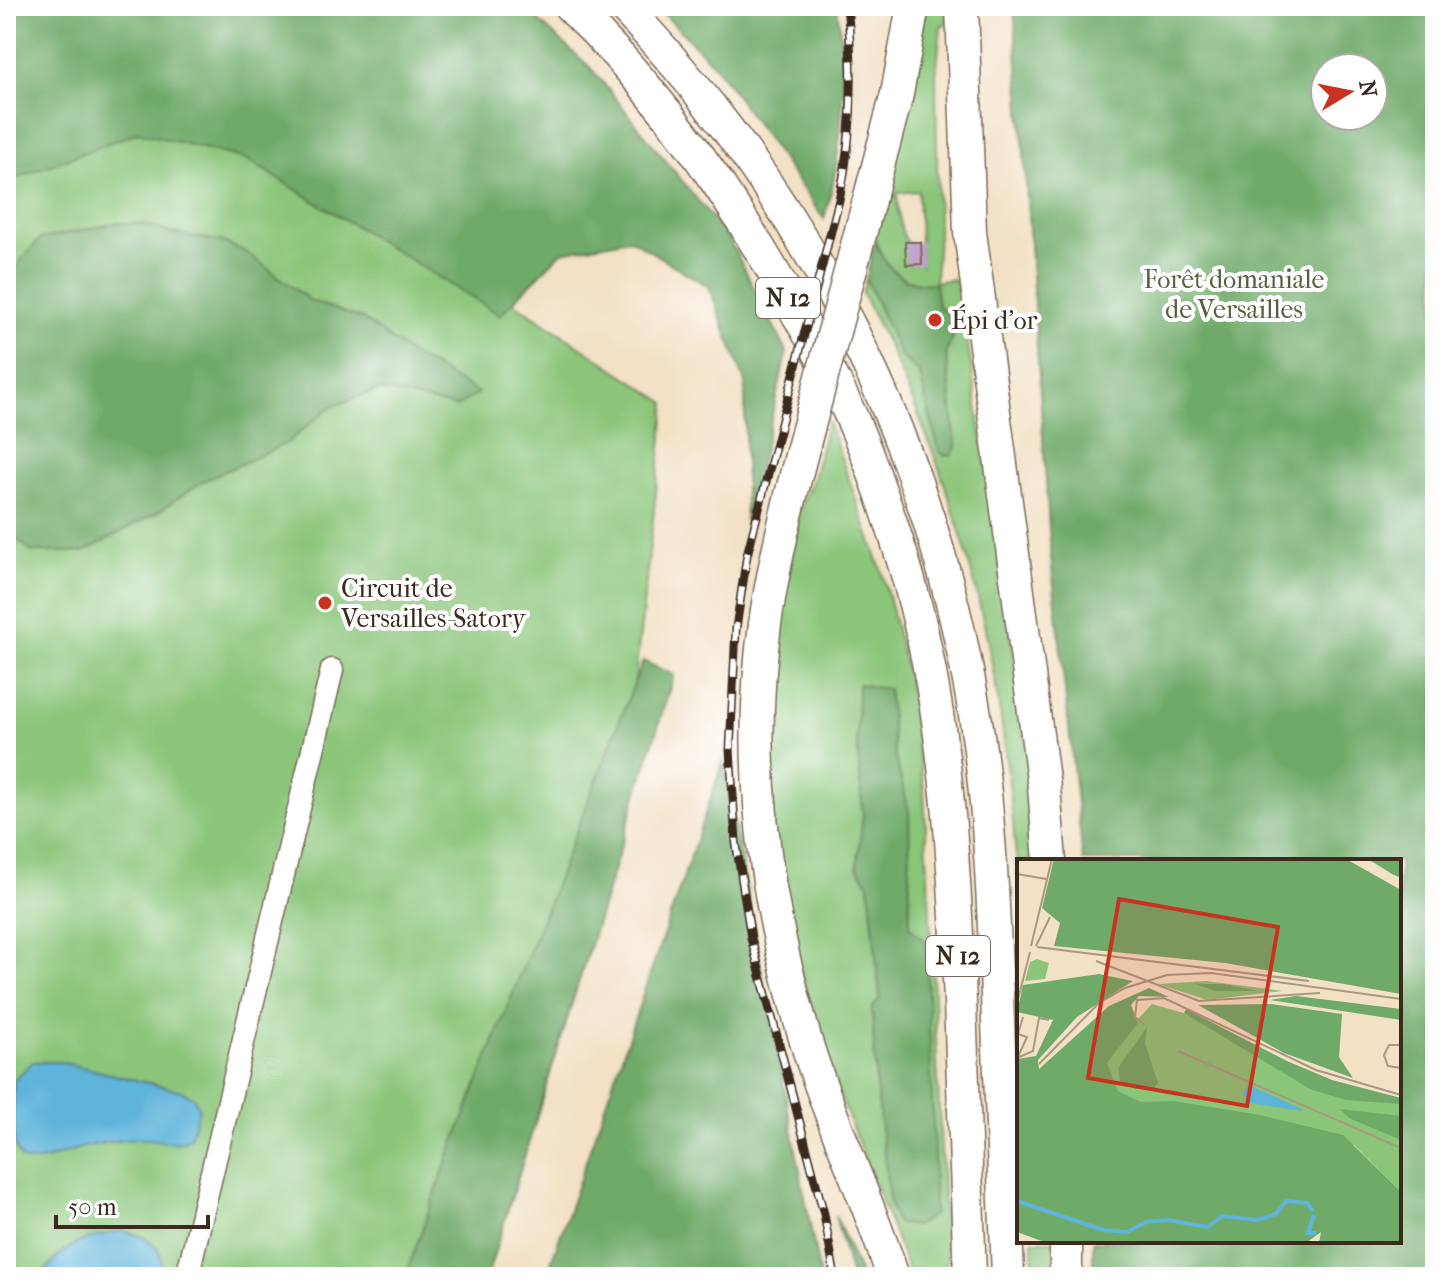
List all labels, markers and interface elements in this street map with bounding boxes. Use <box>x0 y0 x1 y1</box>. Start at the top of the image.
north arrow <box>1309 52 1389 132</box>
text: N <box>1353 78 1382 99</box>
park label: Forêt domaniale de Versailles <box>1144 264 1325 325</box>
road number: N 12 <box>756 278 820 318</box>
place label: Épi d'or <box>951 304 1038 336</box>
marker: Épi d'or <box>926 311 944 329</box>
place label: Circuit de Versailles-Satory <box>340 573 527 634</box>
marker: Circuit de Versailles-Satory <box>316 594 334 612</box>
inset map <box>1017 859 1401 1243</box>
road number: N 12 <box>926 936 990 976</box>
scale bar <box>56 1179 208 1229</box>
text: 50 m <box>68 1193 117 1221</box>

